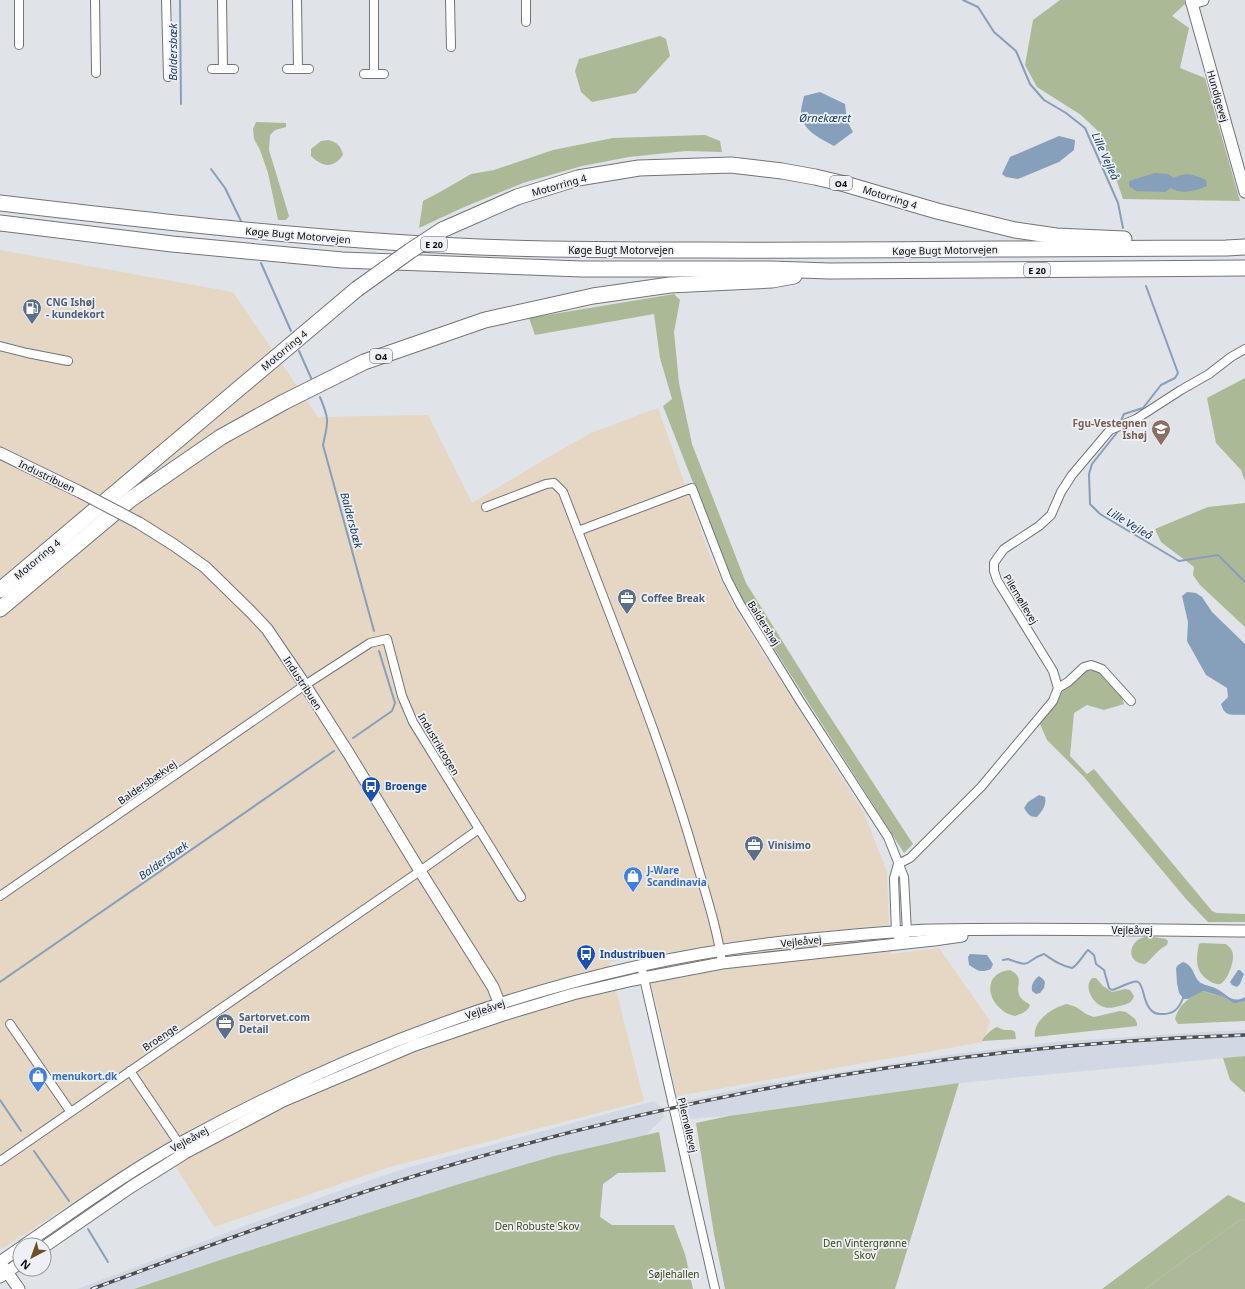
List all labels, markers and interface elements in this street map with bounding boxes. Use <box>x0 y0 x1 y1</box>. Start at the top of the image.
water label: Baldersbæk <box>165 23 180 81</box>
street label: Hundigevej <box>1204 68 1232 124</box>
water label: Ørnekæret <box>799 110 851 125</box>
water label: Lille Vejleå <box>1089 130 1124 183</box>
street label: Motorring 4 <box>530 170 588 199</box>
road number: O4 <box>830 176 852 190</box>
street label: Motorring 4 <box>861 182 919 212</box>
street label: Køge Bugt Motorvejen <box>245 223 351 247</box>
road number: E 20 <box>421 237 447 251</box>
street label: Køge Bugt Motorvejen <box>892 242 998 258</box>
street label: Køge Bugt Motorvejen <box>568 243 674 257</box>
road number: E 20 <box>1024 263 1050 277</box>
place label: CNG Ishøj - kundekort <box>46 295 105 321</box>
fuel station icon: CNG Ishøj - kundekort <box>21 297 43 325</box>
street label: Motorring 4 <box>258 326 310 373</box>
road number: O4 <box>370 349 392 363</box>
place label: Fgu-Vestegnen Ishøj <box>1073 416 1147 442</box>
school or university icon: Fgu-Vestegnen Ishøj <box>1150 418 1172 446</box>
street label: Industribuen <box>16 456 78 496</box>
water label: Baldersbæk <box>337 490 367 550</box>
water label: Lille Vejleå <box>1104 503 1156 543</box>
street label: Motorring 4 <box>11 535 63 582</box>
street label: Pilemøllevej <box>1001 571 1041 627</box>
office icon: Coffee Break <box>616 587 638 615</box>
place label: Coffee Break <box>641 591 706 605</box>
street label: Baldershøj <box>745 598 783 648</box>
street label: Industribuen <box>280 654 326 712</box>
street label: Industrikrogen <box>415 710 463 778</box>
street label: Baldersbækvej <box>115 757 179 807</box>
bus stop icon: Broenge <box>360 775 382 803</box>
place label: Broenge <box>385 779 427 793</box>
office icon: Vinisimo <box>743 834 765 862</box>
water label: Baldersbæk <box>135 837 191 883</box>
place label: Vinisimo <box>768 838 811 852</box>
place label: J-Ware Scandinavia <box>646 863 707 889</box>
shop icon: J-Ware Scandinavia <box>622 865 644 893</box>
street label: Vejleåvej <box>1111 923 1153 937</box>
street label: Vejleåvej <box>780 932 822 950</box>
bus stop icon: Industribuen <box>575 943 597 971</box>
place label: Industribuen <box>600 947 665 961</box>
street label: Vejleåvej <box>463 996 507 1022</box>
place label: Sartorvet.com Detail <box>239 1010 310 1036</box>
office icon: Sartorvet.com Detail <box>214 1012 236 1040</box>
street label: Broenge <box>139 1020 181 1054</box>
shop icon: menukort.dk <box>27 1065 49 1093</box>
place label: menukort.dk <box>52 1069 118 1083</box>
street label: Pilemøllevej <box>675 1096 701 1154</box>
street label: Vejleåvej <box>168 1123 210 1155</box>
park label: Den Robuste Skov <box>495 1219 580 1233</box>
park label: Den Vintergrønne Skov <box>823 1236 907 1262</box>
north arrow <box>12 1237 52 1277</box>
text: N <box>17 1256 33 1274</box>
park label: Søjlehallen <box>648 1267 700 1281</box>

